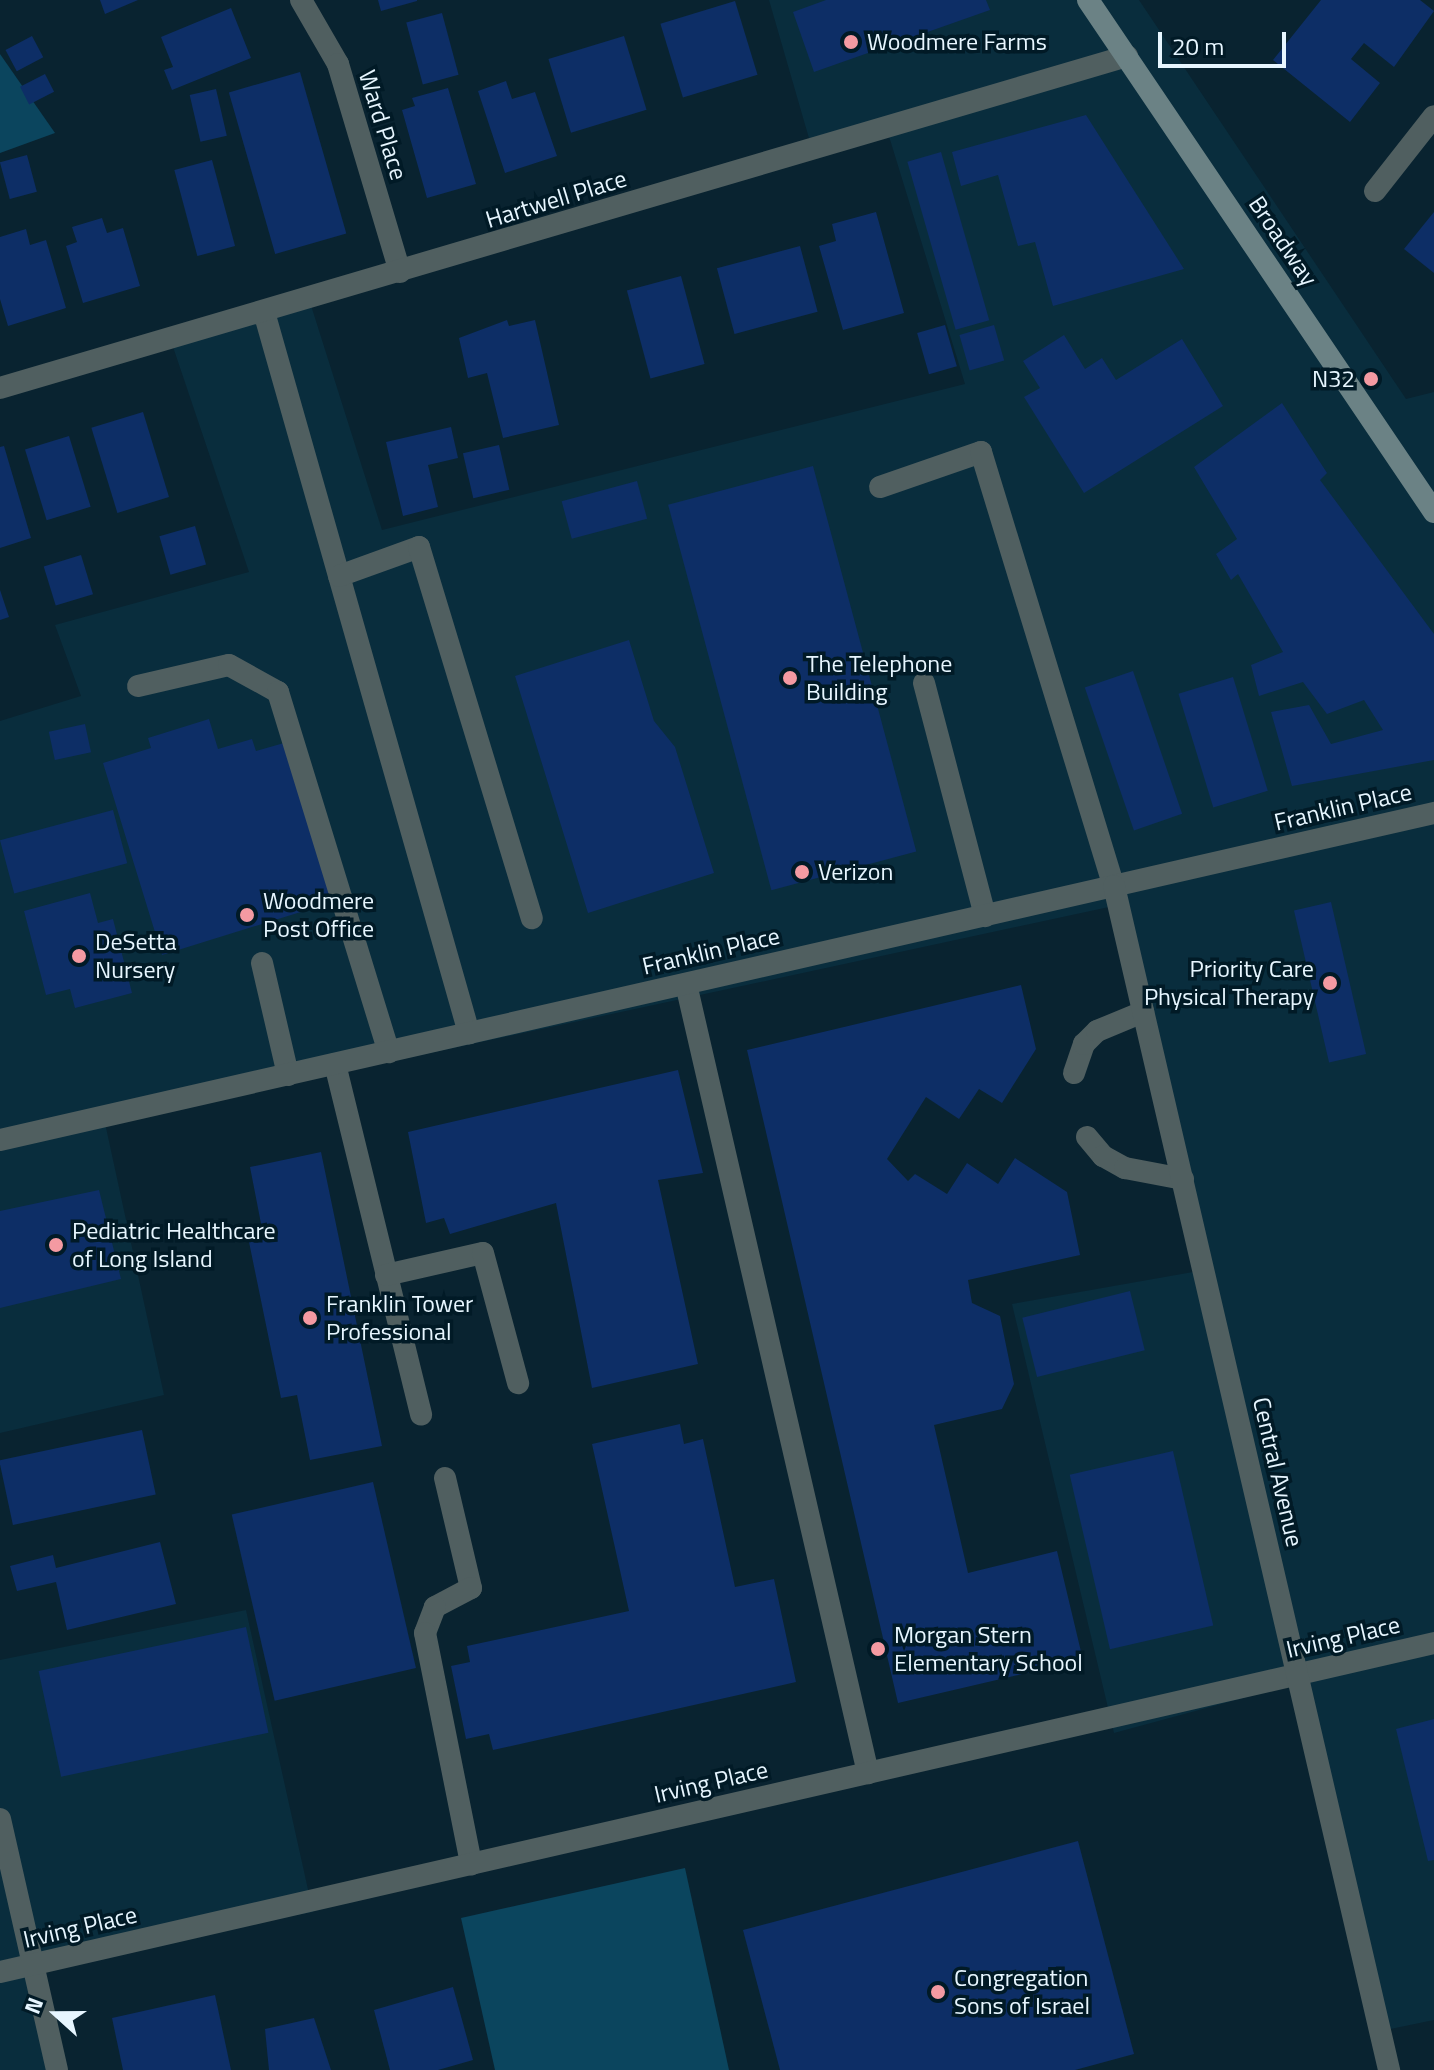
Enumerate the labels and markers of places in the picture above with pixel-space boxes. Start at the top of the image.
place label: Woodmere Farms [867,28,1047,56]
marker: Woodmere Farms [842,33,860,51]
place label: N32 [1312,365,1355,393]
marker: N32 [1362,370,1380,388]
place label: The Telephone Building [806,650,952,706]
marker: The Telephone Building [781,669,799,687]
place label: Verizon [818,858,893,886]
marker: Verizon [793,863,811,881]
place label: Woodmere Post Office [263,887,374,943]
marker: Woodmere Post Office [238,906,256,924]
place label: DeSetta Nursery [95,928,176,984]
marker: DeSetta Nursery [70,947,88,965]
place label: Priority Care Physical Therapy [1144,955,1314,1011]
marker: Priority Care Physical Therapy [1321,974,1339,992]
place label: Pediatric Healthcare of Long Island [72,1217,276,1273]
marker: Pediatric Healthcare of Long Island [47,1236,65,1254]
place label: Franklin Tower Professional [326,1290,473,1346]
marker: Franklin Tower Professional [301,1309,319,1327]
place label: Morgan Stern Elementary School [894,1621,1083,1677]
marker: Morgan Stern Elementary School [869,1640,887,1658]
place label: Congregation Sons of Israel [954,1964,1090,2020]
marker: Congregation Sons of Israel [929,1983,947,2001]

